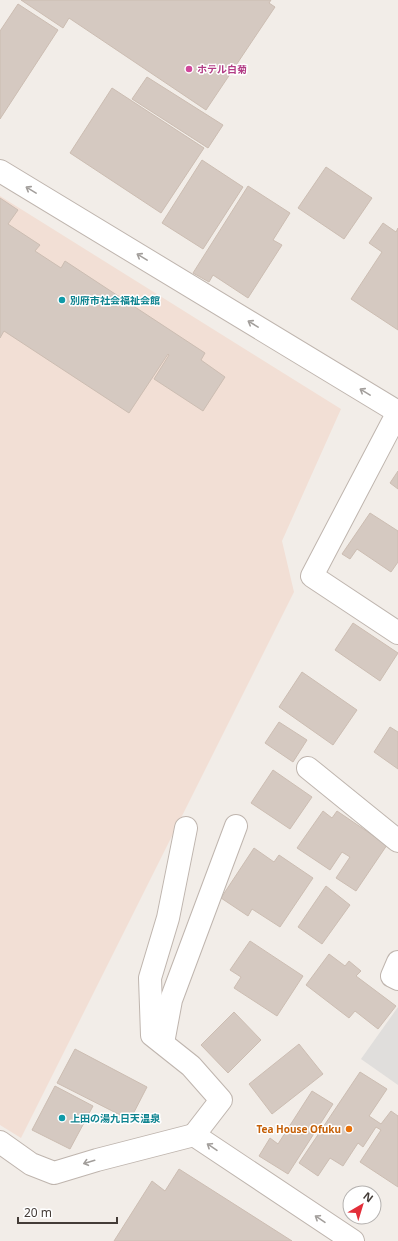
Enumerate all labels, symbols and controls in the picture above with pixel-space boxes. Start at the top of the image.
place label: ホテル白菊 [197,62,247,76]
marker: ホテル白菊 [184,64,194,74]
one-way arrow [26,186,37,194]
one-way arrow [136,253,148,261]
place label: 別府市社会福祉会館 [70,293,160,307]
marker: 別府市社会福祉会館 [57,295,67,305]
one-way arrow [247,320,259,328]
one-way arrow [359,387,371,395]
place label: 上田の湯九日天温泉 [70,1111,161,1125]
marker: 上田の湯九日天温泉 [57,1113,67,1123]
place label: Tea House Ofuku [256,1122,341,1136]
marker: Tea House Ofuku [344,1124,354,1134]
one-way arrow [206,1143,218,1151]
one-way arrow [83,1159,96,1166]
north arrow [342,1185,382,1225]
text: N [360,1188,377,1205]
scale bar [18,1199,117,1225]
text: 20 m [24,1204,52,1221]
one-way arrow [314,1215,326,1223]

